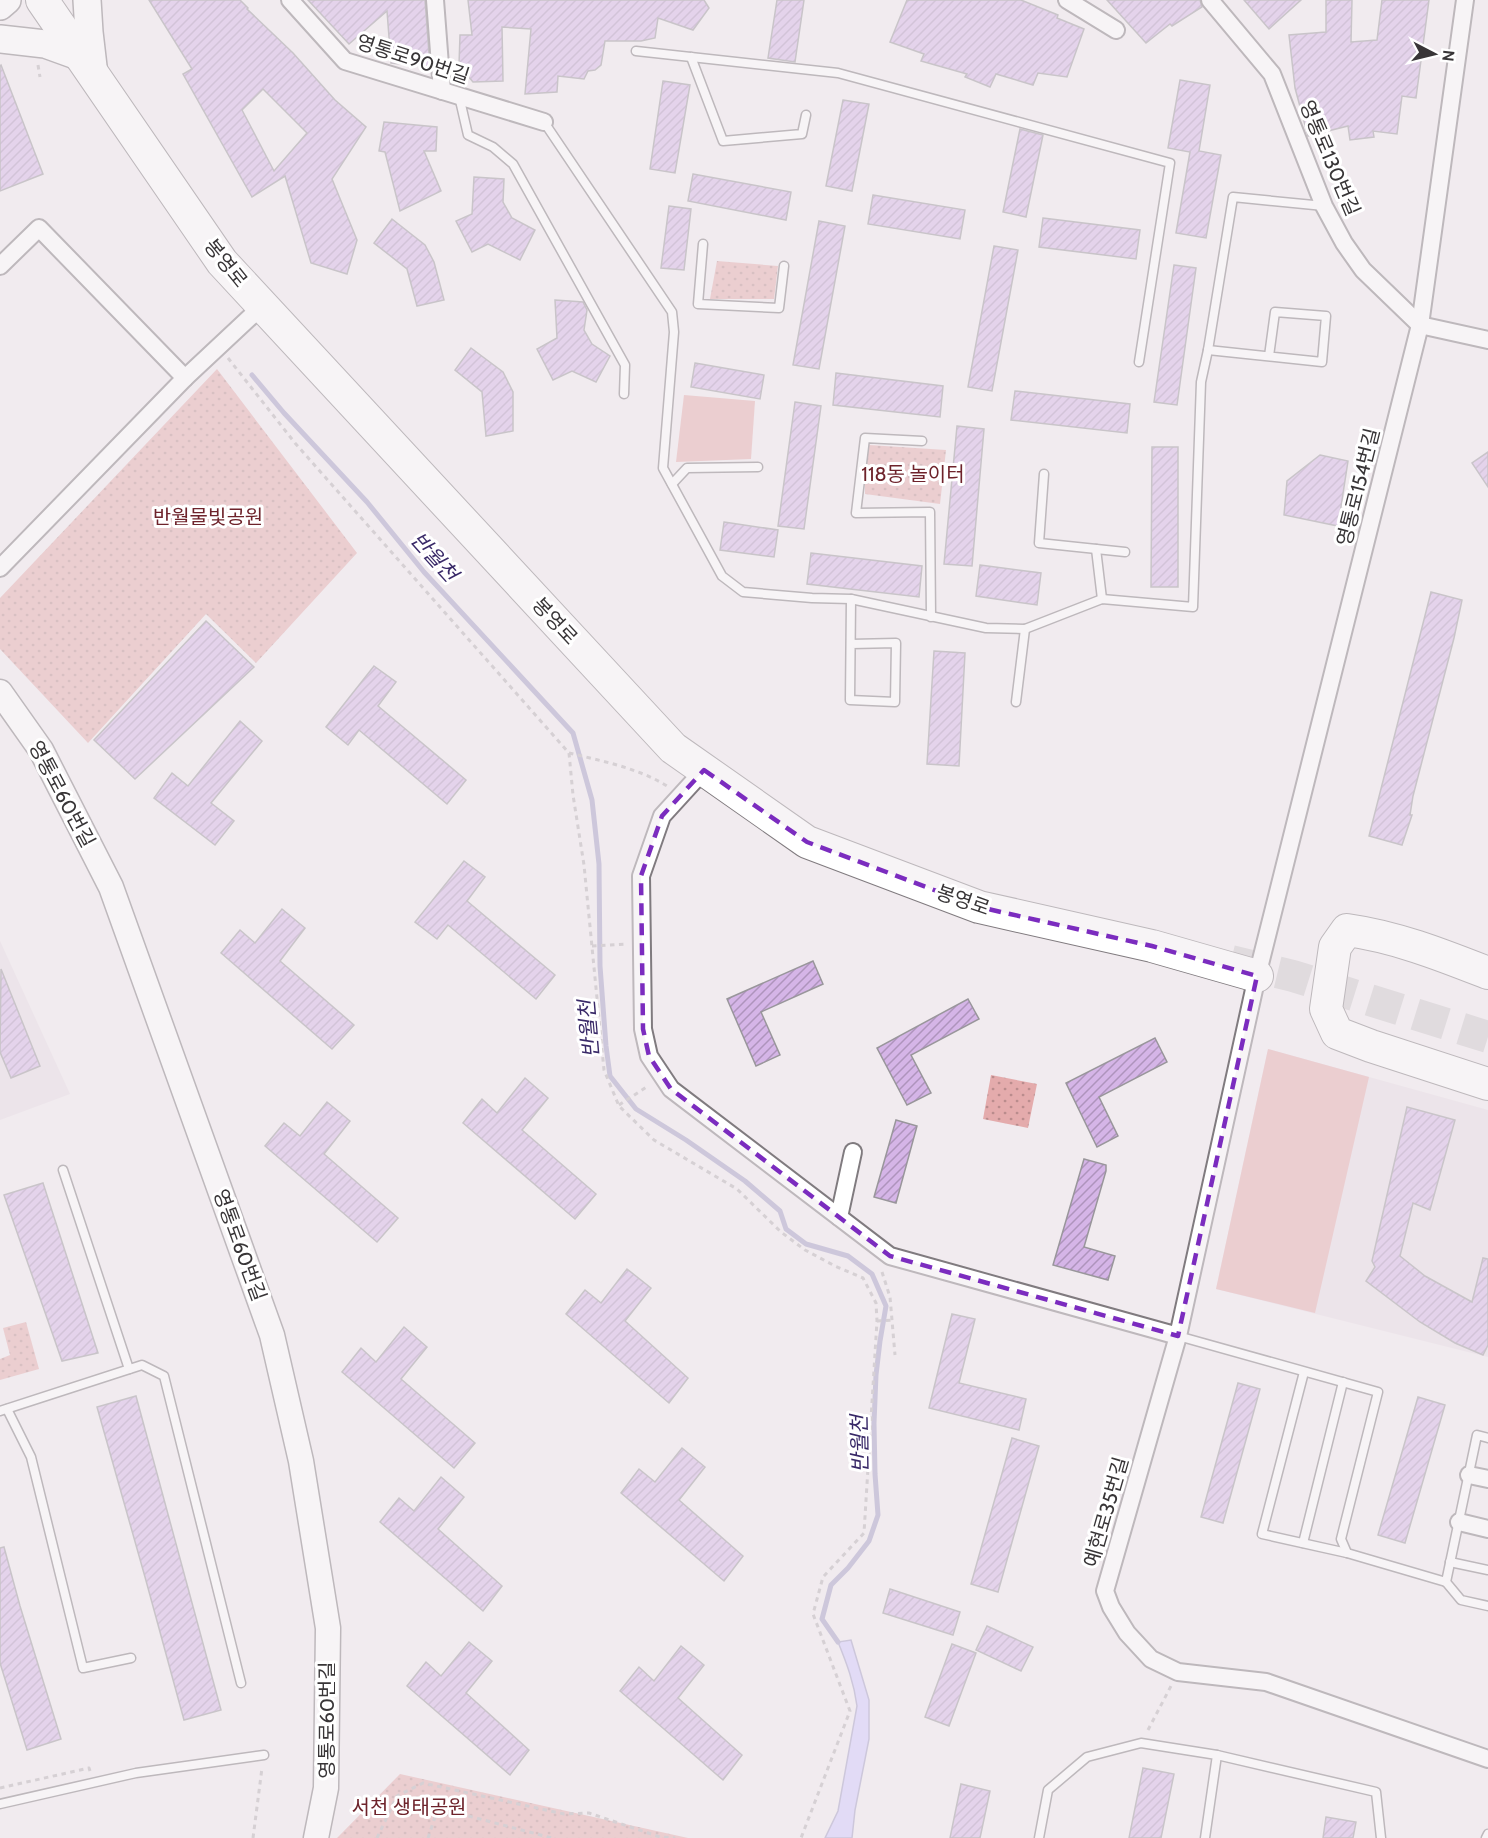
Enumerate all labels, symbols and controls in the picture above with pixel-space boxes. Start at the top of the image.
north arrow [1404,24,1464,84]
street label: 영통로90번길 [353,29,473,89]
text: N [1438,49,1459,63]
street label: 영통로130번길 [1295,97,1365,219]
street label: 봉영로 [199,234,253,292]
street label: 영통로154번길 [1332,425,1384,549]
park label: 118동 놀이터 [861,462,965,486]
park label: 반월물빛공원 [153,505,263,529]
water label: 반월천 [406,527,465,589]
street label: 봉영로 [527,593,583,649]
street label: 영통로60번길 [24,737,100,851]
street label: 봉영로 [933,880,993,920]
water label: 반월천 [573,996,603,1059]
street label: 영통로60번길 [209,1186,271,1304]
water label: 반월천 [846,1412,873,1473]
street label: 예현로35번길 [1079,1454,1133,1570]
street label: 영통로60번길 [315,1661,339,1779]
park label: 서천 생태공원 [352,1795,466,1819]

